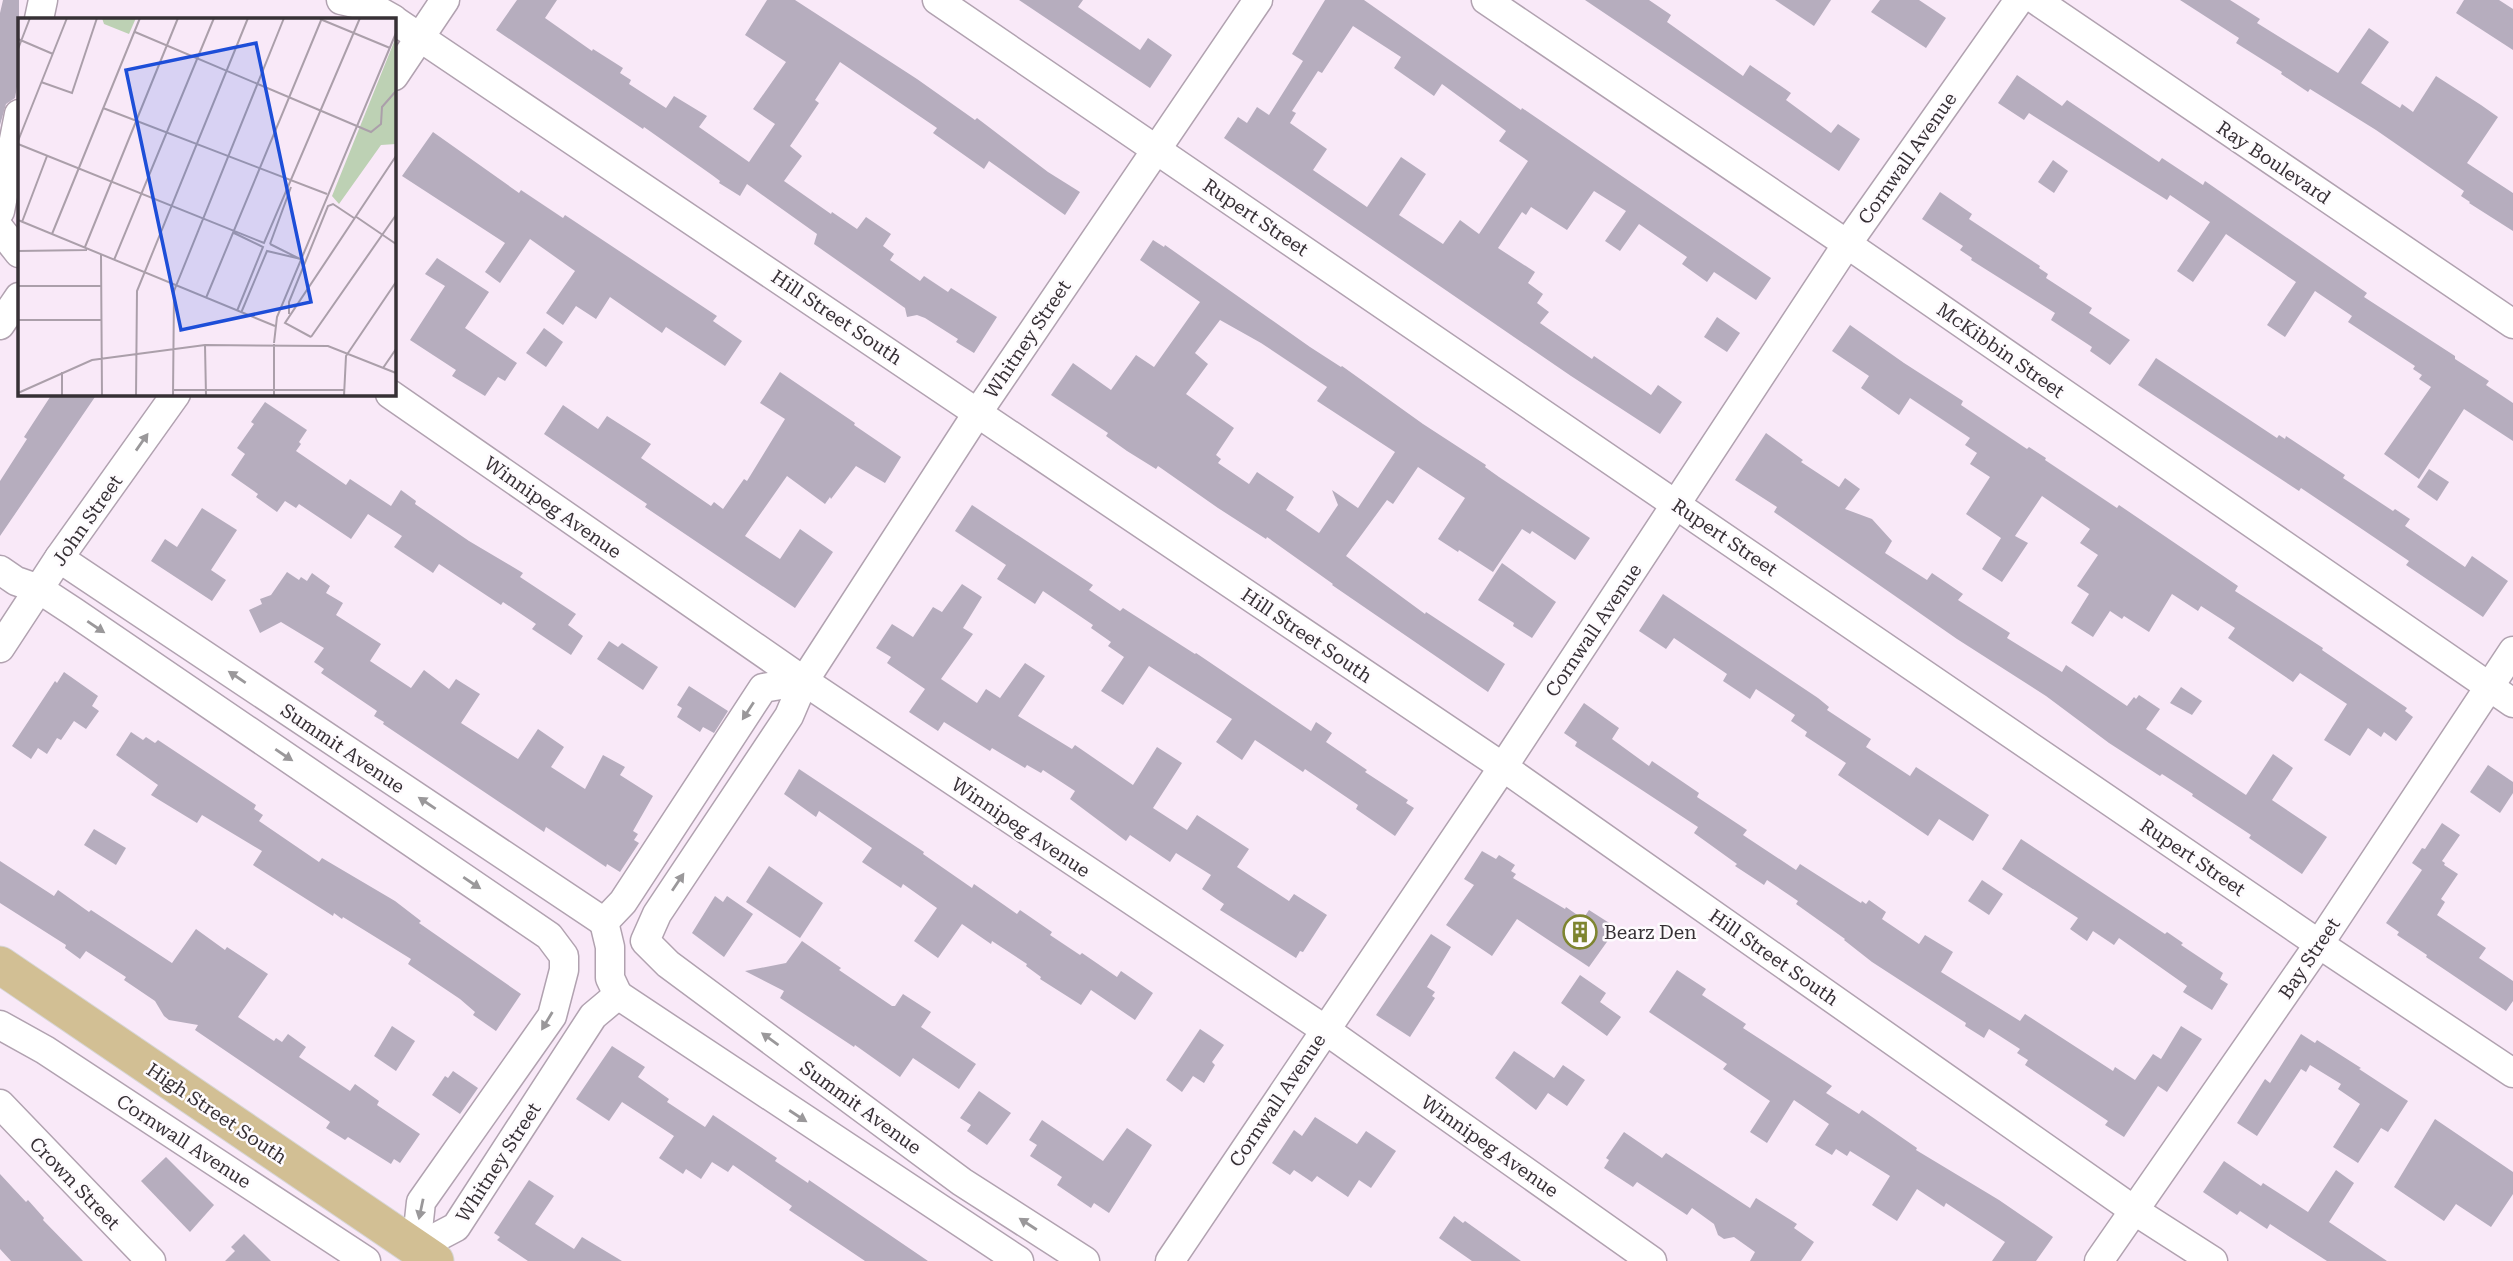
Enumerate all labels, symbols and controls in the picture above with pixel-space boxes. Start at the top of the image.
inset map [18,18,396,396]
street label: Cornwall Avenue [1853,88,1961,229]
street label: Ray Boulevard [2213,116,2335,209]
street label: Rupert Street [1199,174,1313,261]
street label: Hill Street South [767,265,906,370]
street label: Whitney Street [979,276,1076,403]
street label: McKibbin Street [1932,298,2069,403]
one-way arrow [134,433,148,451]
street label: Winnipeg Avenue [480,451,626,563]
street label: John Street [48,470,127,570]
street label: Rupert Street [1668,494,1782,581]
street label: Cornwall Avenue [1540,559,1646,701]
street label: Hill Street South [1237,583,1376,688]
one-way arrow [87,620,105,634]
one-way arrow [228,670,246,684]
street label: Summit Avenue [276,699,409,798]
one-way arrow [742,701,755,721]
one-way arrow [274,748,293,761]
street label: Winnipeg Avenue [947,772,1094,882]
one-way arrow [417,797,436,810]
street label: Rupert Street [2136,814,2250,901]
one-way arrow [671,873,685,891]
one-way arrow [462,876,481,889]
street label: Hill Street South [1705,904,1843,1011]
building icon: Bearz Den [1561,913,1599,951]
street label: Bay Street [2274,913,2345,1003]
place label: Bearz Den [1604,921,1696,944]
one-way arrow [541,1011,554,1031]
street label: Cornwall Avenue [1224,1029,1330,1171]
one-way arrow [761,1032,779,1046]
street label: Summit Avenue [796,1056,926,1159]
street label: High Street South [142,1058,291,1169]
street label: Cornwall Avenue [112,1089,255,1193]
street label: Winnipeg Avenue [1417,1090,1563,1202]
street label: Whitney Street [451,1098,546,1226]
one-way arrow [789,1109,807,1123]
street label: Crown Street [25,1132,125,1234]
one-way arrow [416,1198,427,1220]
one-way arrow [1019,1217,1037,1231]

